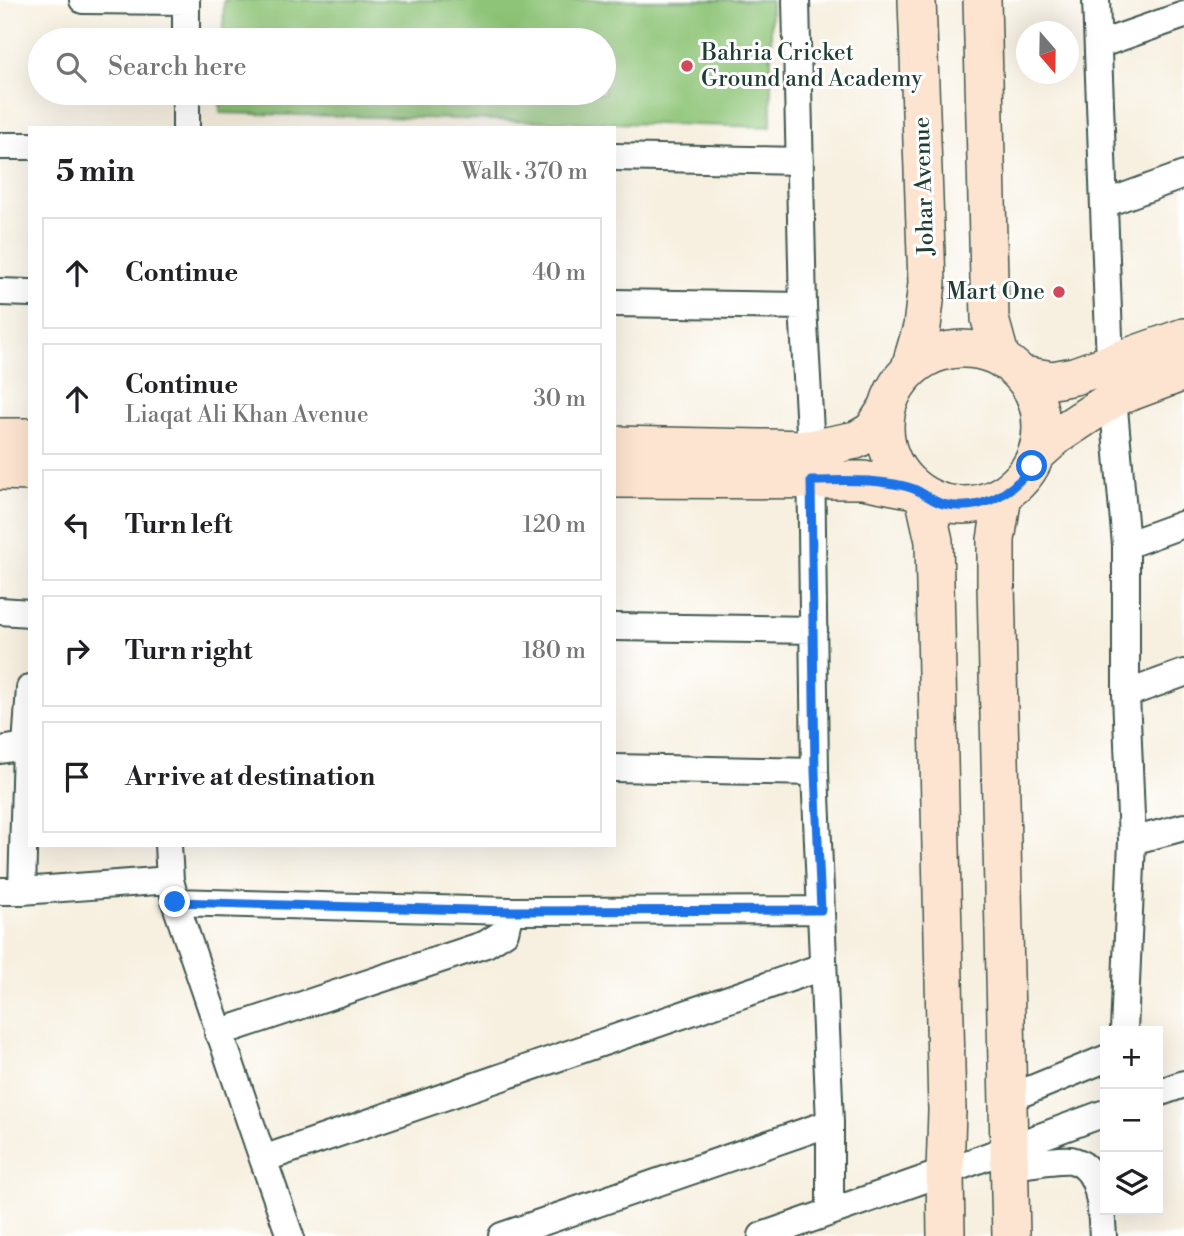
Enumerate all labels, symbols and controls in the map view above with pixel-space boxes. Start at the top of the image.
north arrow [1016,21,1079,84]
search box [28,28,616,105]
place label: Bahria Cricket Ground and Academy [700,39,923,93]
icon: search [52,48,90,86]
text: Search here [108,51,247,83]
marker: Bahria Cricket Ground and Academy [679,58,695,74]
street label: Johar Avenue [908,116,940,257]
text: 5 min [56,153,135,191]
text: Walk · 370 m [461,158,588,186]
icon: ahead [58,254,96,292]
text: Continue [125,257,238,289]
text: 40 m [532,259,586,287]
place label: Mart One [946,278,1045,306]
marker: Mart One [1051,284,1067,300]
text: Continue [125,369,238,401]
icon: ahead [58,380,96,418]
text: 30 m [533,385,586,413]
text: Liaqat Ali Khan Avenue [125,401,369,429]
route start [1016,450,1047,481]
icon: left [58,506,96,544]
text: Turn left [125,509,233,541]
text: 120 m [522,511,586,539]
icon: right [58,632,96,670]
text: Turn right [125,635,253,667]
text: 180 m [522,637,586,665]
icon: arrive [58,758,96,796]
text: Arrive at destination [125,761,375,793]
route end [159,886,190,917]
map controls [1100,1026,1163,1215]
button: + [1100,1026,1163,1089]
button: − [1100,1089,1163,1152]
button: layers [1100,1152,1163,1215]

